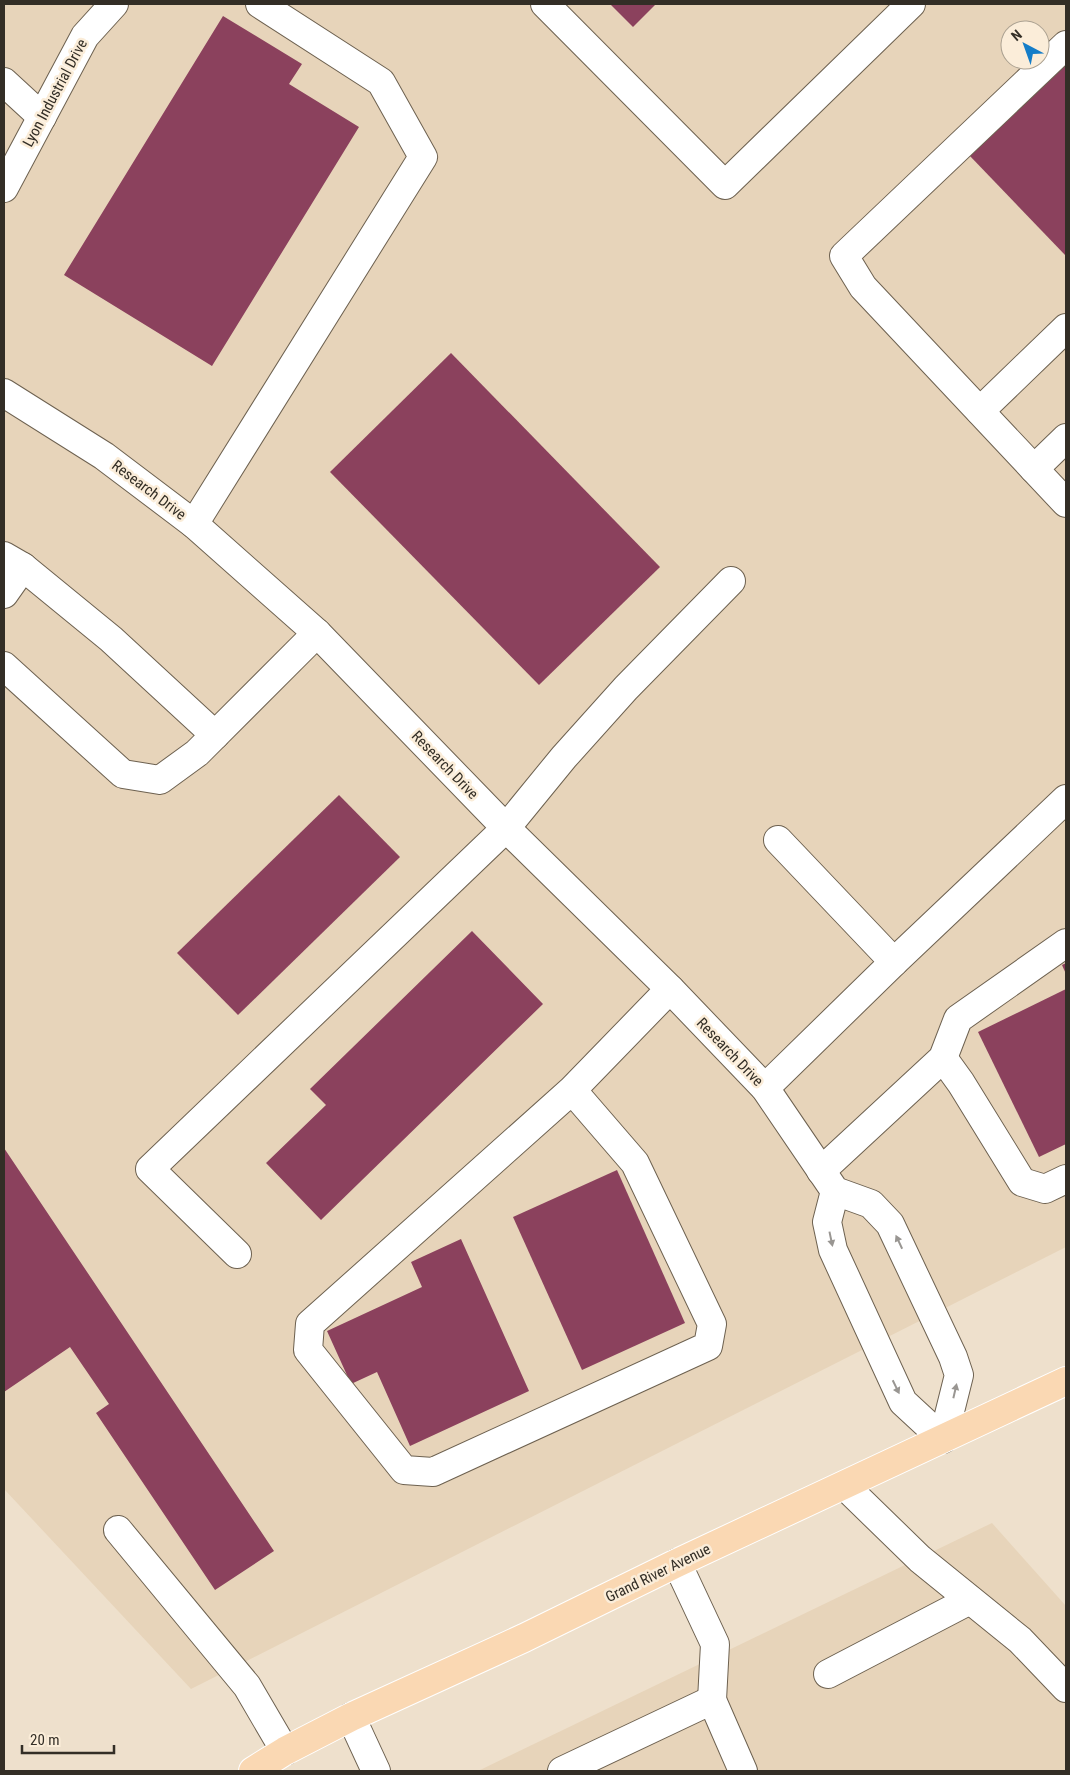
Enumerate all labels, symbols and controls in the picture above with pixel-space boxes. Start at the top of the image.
north arrow [1000,20,1050,70]
text: N [1008,26,1025,44]
street label: Lyon Industrial Drive [19,36,91,150]
street label: Research Drive [108,456,190,524]
street label: Research Drive [408,727,482,803]
street label: Research Drive [693,1014,767,1090]
one-way arrow [827,1231,835,1247]
one-way arrow [894,1235,903,1250]
one-way arrow [892,1380,900,1394]
one-way arrow [951,1384,959,1399]
street label: Grand River Avenue [603,1540,713,1606]
scale bar [22,1722,115,1754]
text: 20 m [30,1731,60,1749]

